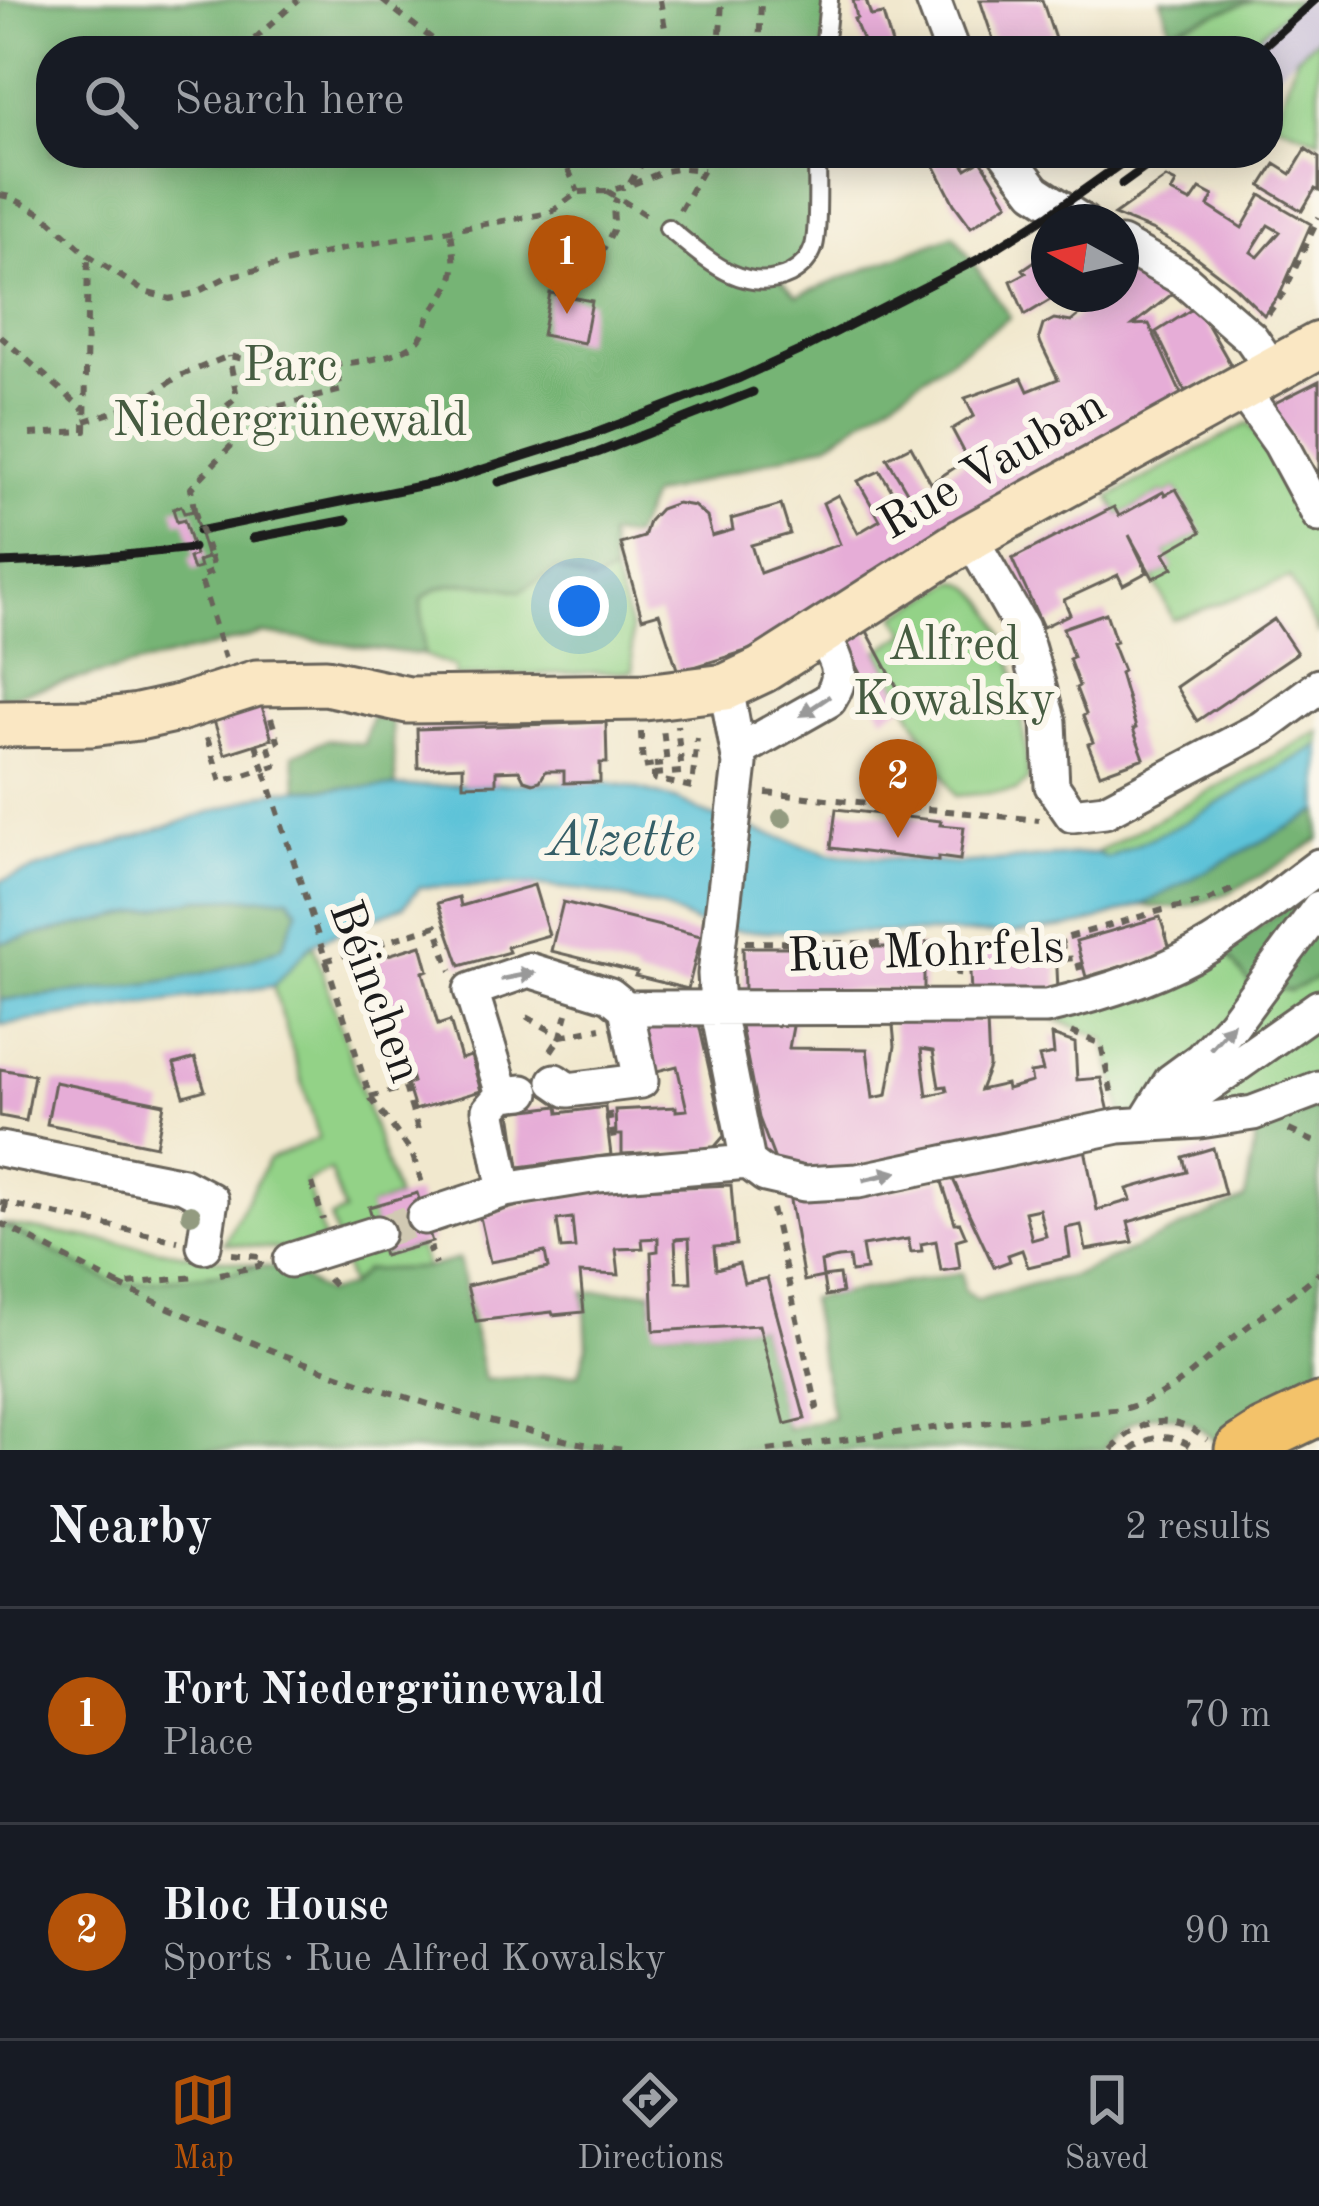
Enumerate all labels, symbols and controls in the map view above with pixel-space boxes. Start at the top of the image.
search box [36,36,1283,168]
icon: search [78,69,144,135]
text: Search here [174,79,404,124]
north arrow [1031,204,1139,312]
pin: 1 [528,215,606,314]
park label: Parc Niedergrünewald [112,343,468,446]
street label: Rue Vauban [872,382,1114,550]
your location [549,576,609,636]
park label: Alfred Kowalsky [853,622,1055,725]
one-way arrow [799,693,831,716]
pin: 2 [859,739,937,838]
water label: Alzette [544,816,695,867]
street label: Béinchen [319,895,429,1089]
street label: Rue Mohrfels [787,924,1065,982]
one-way arrow [500,966,537,985]
one-way arrow [1207,1022,1235,1051]
one-way arrow [862,1165,900,1184]
text: Nearby [48,1503,213,1554]
text: 2 results [1125,1508,1271,1547]
text: Fort Niedergrünewald [162,1669,605,1714]
text: 1 [76,1696,98,1735]
text: 70 m [1184,1696,1271,1735]
text: Place [162,1724,253,1763]
text: Bloc House [162,1885,389,1930]
text: 2 [76,1912,98,1951]
text: 90 m [1184,1912,1271,1951]
text: Sports · Rue Alfred Kowalsky [162,1940,666,1979]
tab: Map [170,2067,236,2180]
tab: Directions [577,2067,724,2180]
tab: Saved [1065,2067,1149,2180]

